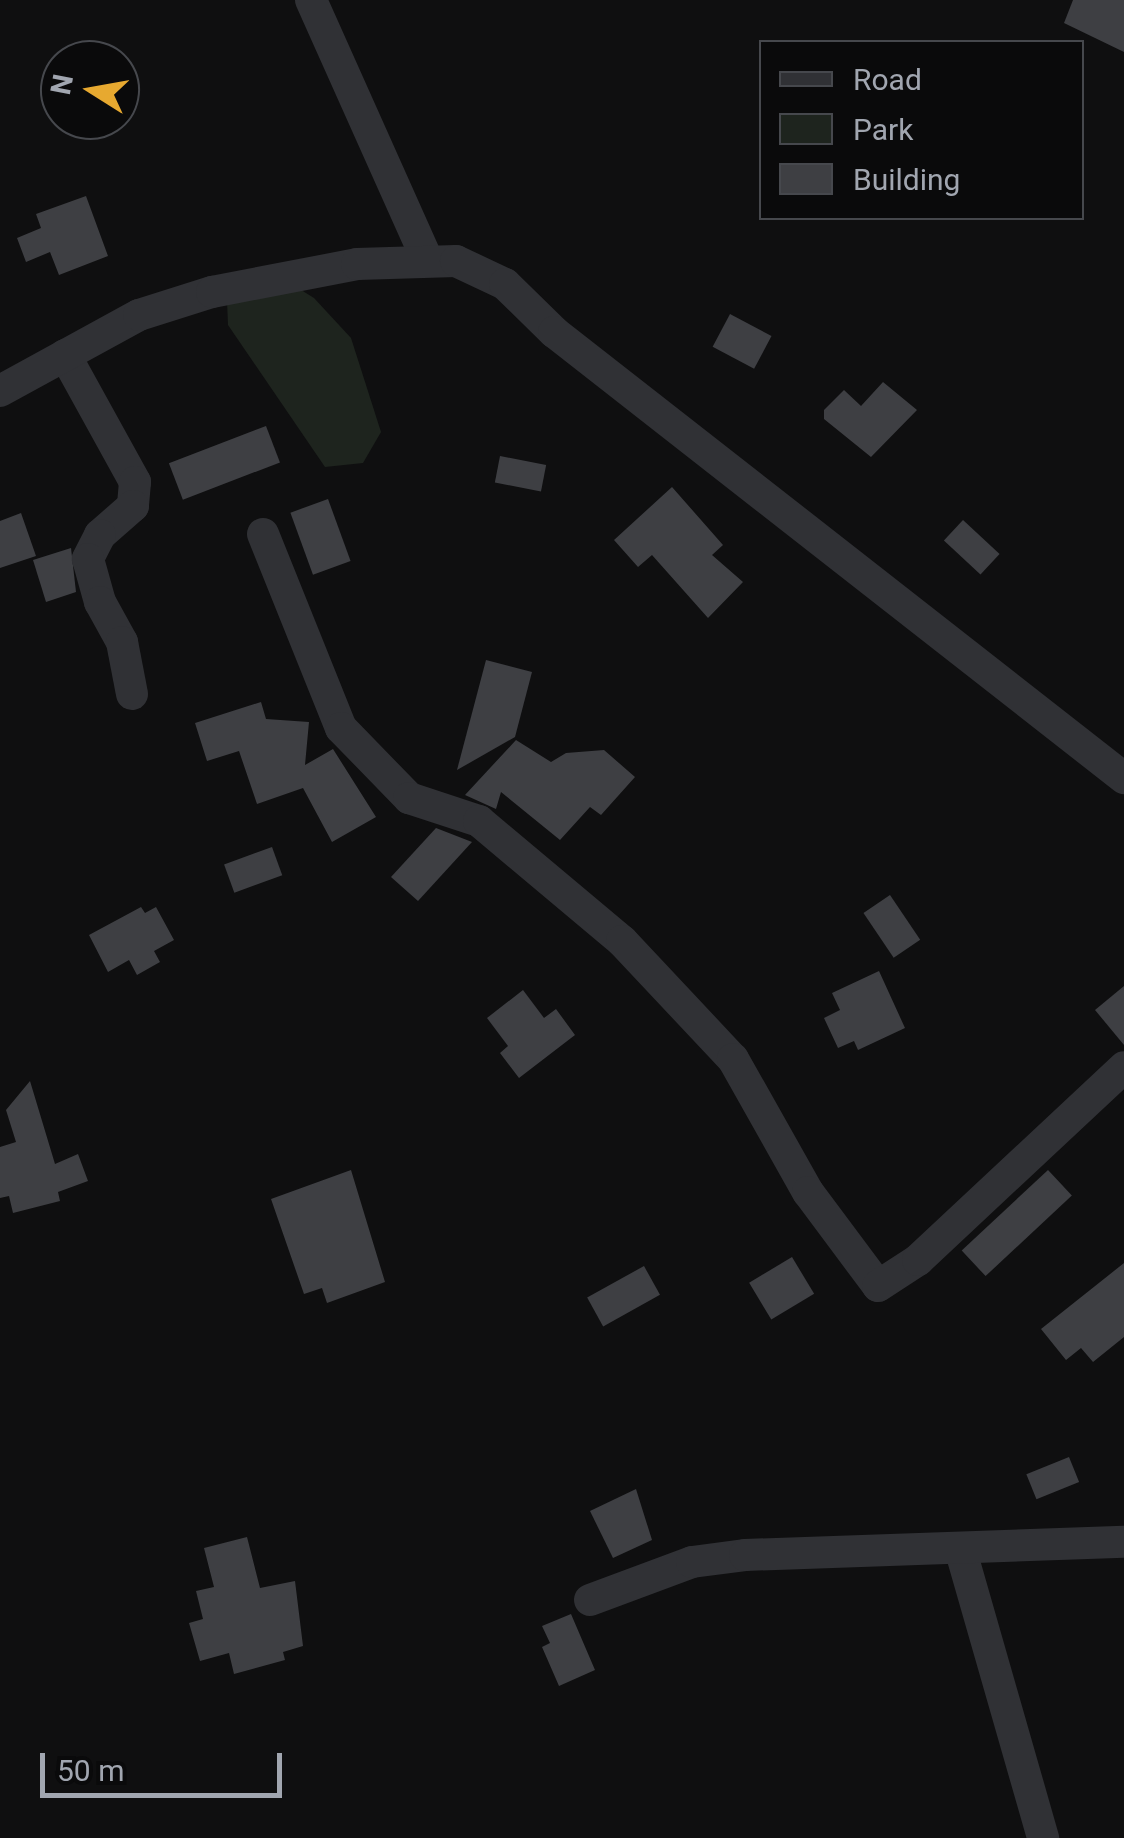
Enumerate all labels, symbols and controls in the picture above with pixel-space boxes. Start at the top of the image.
north arrow [40,40,140,140]
legend [759,40,1084,220]
text: Road [853,62,922,97]
text: N [44,72,80,97]
text: Park [853,112,913,147]
text: Building [853,162,960,197]
scale bar [45,1733,288,1795]
text: 50 m [57,1753,124,1788]

